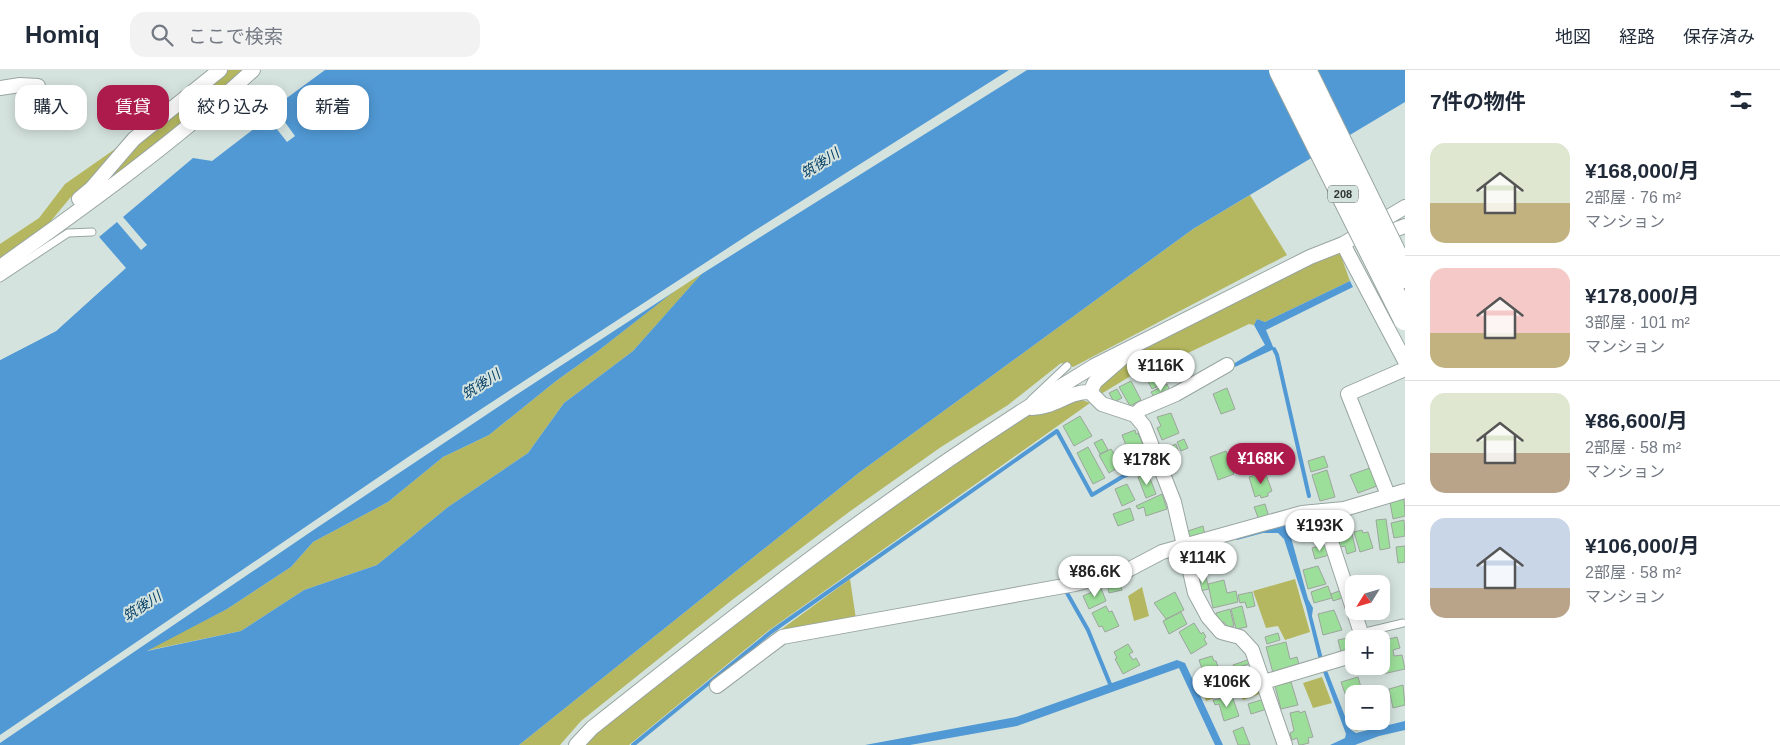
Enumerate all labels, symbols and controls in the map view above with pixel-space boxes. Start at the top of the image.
search box [130,12,480,57]
text: Homiq [25,21,100,48]
icon: search [148,21,176,49]
text: ここで検索 [188,26,283,47]
text: 地図 [1555,27,1591,47]
text: 経路 [1619,27,1655,47]
text: 保存済み [1683,27,1755,47]
chip: 購入 [15,85,87,130]
chip: 賃貸 [97,85,169,130]
chip: 絞り込み [179,85,287,130]
chip: 新着 [297,85,369,130]
icon: filters [1727,86,1755,114]
text: 7件の物件 [1430,90,1526,113]
water label: 筑後川 [798,144,844,181]
text: ¥168,000/月 [1585,159,1699,182]
icon: home [1470,163,1530,223]
road number: 208 [1328,186,1358,202]
text: 2部屋 · 76 m² [1585,189,1681,206]
text: マンション [1585,213,1665,230]
text: ¥178,000/月 [1585,284,1699,307]
icon: home [1470,288,1530,348]
text: 3部屋 · 101 m² [1585,314,1690,331]
text: マンション [1585,338,1665,355]
pin: ¥116K [1126,350,1196,392]
text: ¥116K [1138,357,1184,374]
water label: 筑後川 [459,365,505,402]
text: ¥86,600/月 [1585,409,1688,432]
icon: home [1470,413,1530,473]
text: 2部屋 · 58 m² [1585,439,1681,456]
pin: ¥168K [1226,442,1296,485]
pin: ¥178K [1112,444,1182,486]
text: ¥168K [1237,450,1285,467]
text: ¥178K [1123,451,1171,468]
text: マンション [1585,463,1665,480]
pin: ¥193K [1285,510,1355,552]
text: ¥193K [1296,517,1344,534]
text: ¥106,000/月 [1585,534,1699,557]
icon: home [1470,538,1530,598]
pin: ¥114K [1168,542,1238,584]
text: ¥114K [1180,549,1226,566]
pin: ¥86.6K [1054,556,1136,598]
text: ¥86.6K [1069,563,1121,580]
text: 2部屋 · 58 m² [1585,564,1681,581]
north arrow [1345,575,1390,620]
map controls [1345,575,1390,730]
water label: 筑後川 [120,587,166,624]
text: マンション [1585,588,1665,605]
button: + [1345,630,1390,675]
pin: ¥106K [1192,666,1262,708]
text: ¥106K [1203,673,1251,690]
button: − [1345,685,1390,730]

